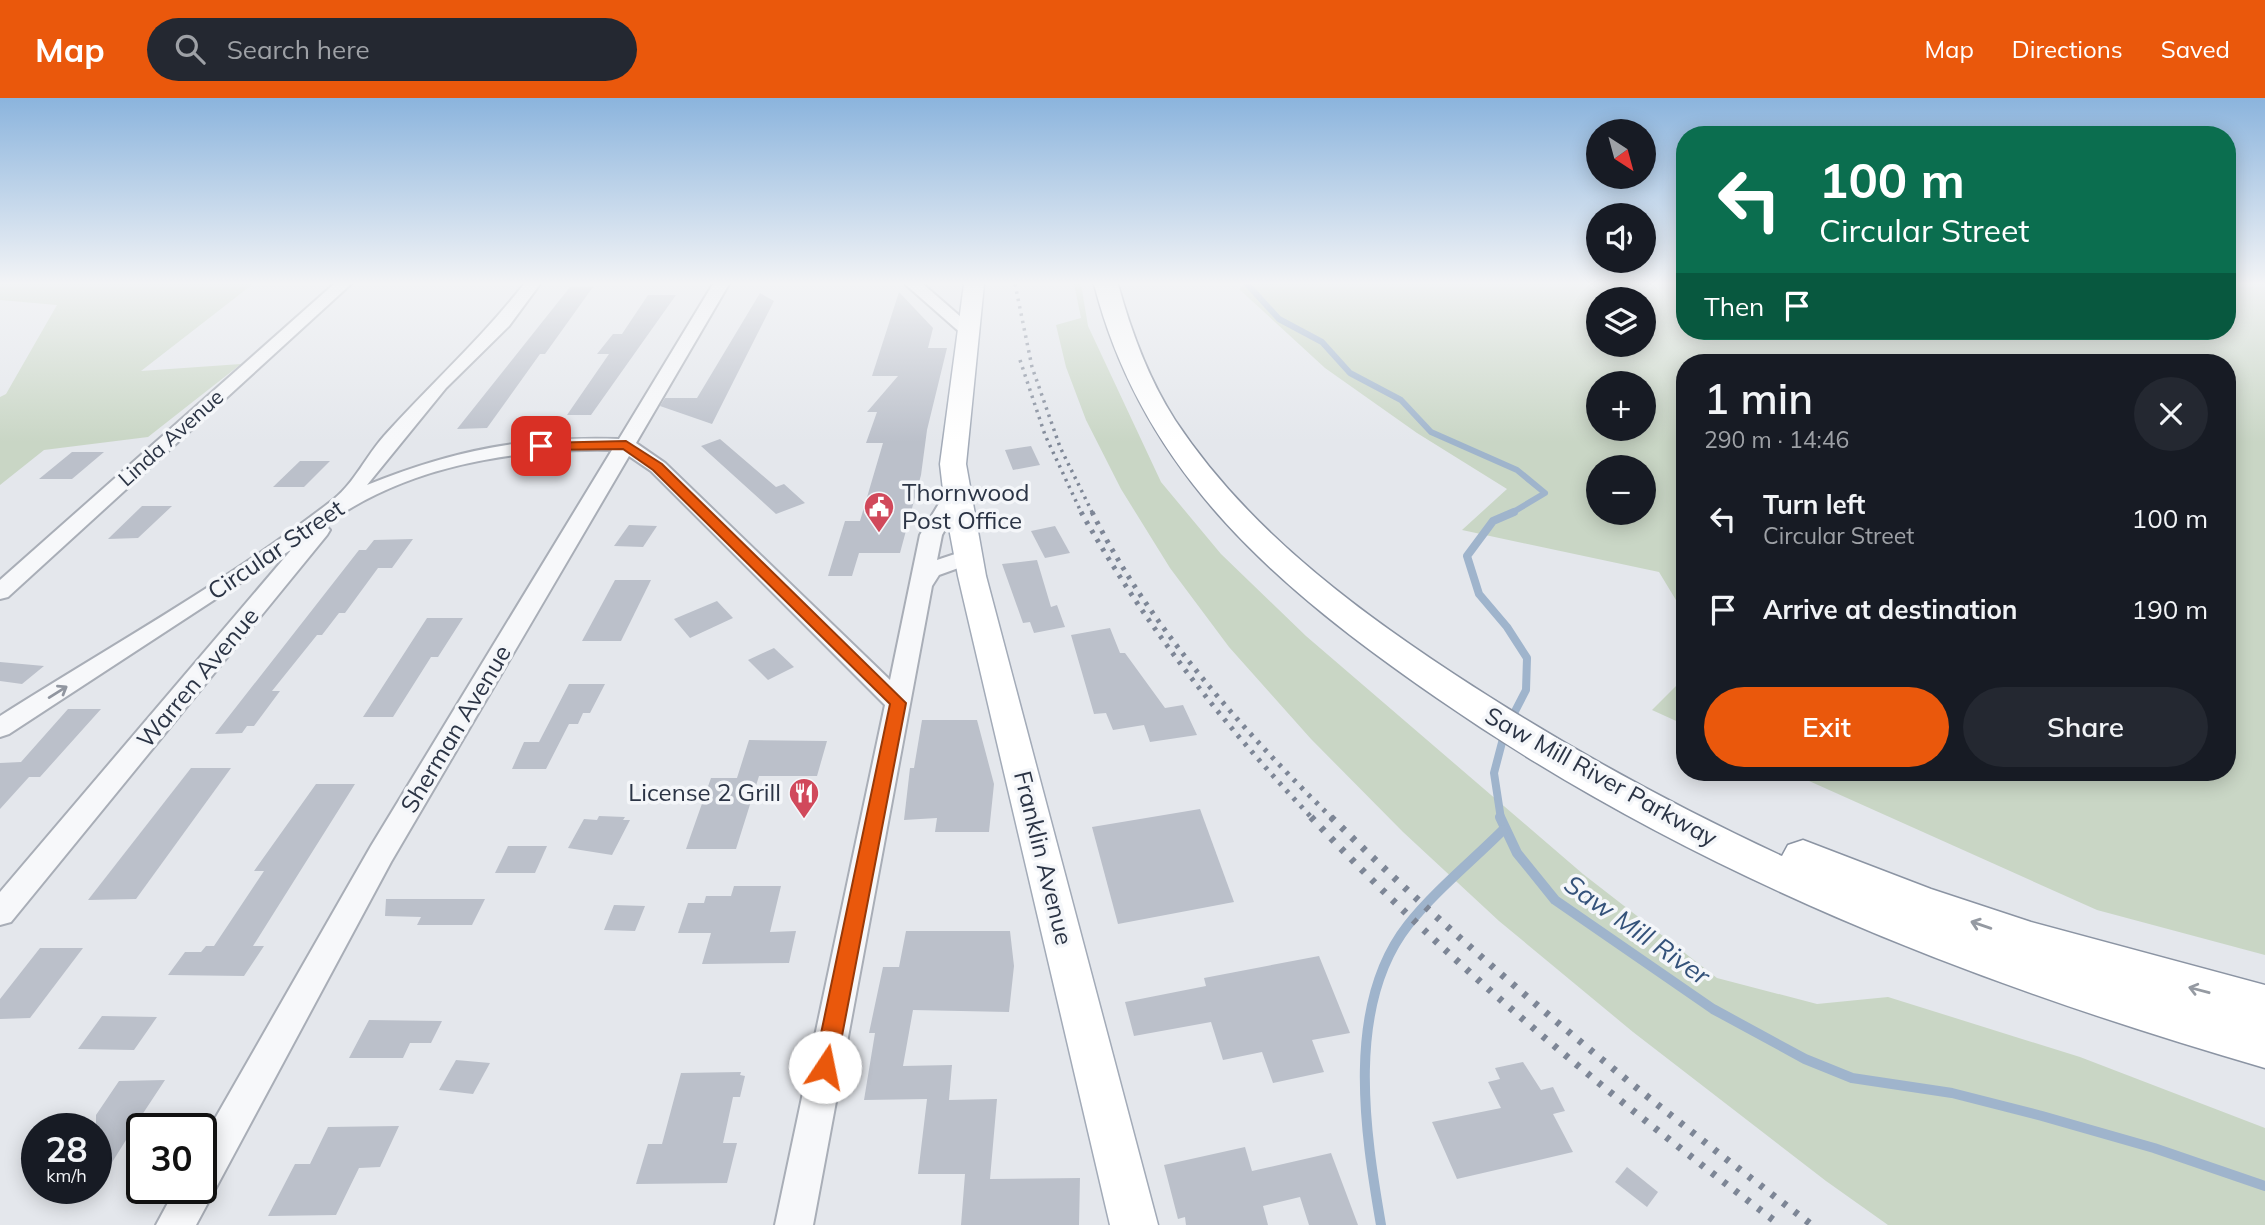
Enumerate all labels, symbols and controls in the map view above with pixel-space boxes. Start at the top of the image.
search box [147,18,637,81]
text: Map [35,29,105,70]
icon: search [171,30,209,68]
text: Search here [227,33,370,66]
text: Map [1924,34,1974,64]
text: Directions [2012,34,2123,64]
text: Saved [2161,34,2230,64]
north arrow [1586,119,1656,189]
map controls [1586,119,1656,525]
text: 100 m [1819,149,1965,210]
icon: left [1704,154,1795,245]
button: sound [1586,203,1656,273]
text: Circular Street [1819,210,2030,250]
button: layers [1586,287,1656,357]
icon: arrive [1778,287,1816,325]
text: Then [1704,290,1764,323]
button: + [1586,371,1656,441]
text: 1 min [1704,372,1813,425]
button: close [2134,377,2208,451]
street label: Linda Avenue [112,383,228,491]
pin [511,416,571,476]
text: 290 m · 14:46 [1704,425,1849,454]
icon: arrive [522,427,560,465]
button: − [1586,455,1656,525]
place label: Thornwood Post Office [902,477,1029,535]
text: Turn left [1763,488,1865,521]
public building icon: Thornwood Post Office [862,490,896,534]
street label: Circular Street [202,493,349,606]
icon: left [1704,500,1742,538]
text: 100 m [2132,502,2208,535]
text: Circular Street [1763,521,1914,550]
icon: arrive [1704,591,1742,629]
text: Arrive at destination [1763,593,2018,626]
text: 190 m [2132,593,2208,626]
street label: Warren Avenue [130,601,265,754]
street label: Sherman Avenue [393,639,517,818]
one-way arrow [48,685,68,699]
button: Exit [1704,687,1949,767]
button: Share [1963,687,2208,767]
street label: Saw Mill River Parkway [1480,700,1723,853]
street label: Franklin Avenue [1008,768,1080,948]
restaurant icon: License 2 Grill [787,776,821,820]
place label: License 2 Grill [628,777,781,807]
water label: Saw Mill River [1558,867,1718,993]
one-way arrow [1970,918,1992,930]
one-way arrow [2188,983,2211,996]
position arrow [788,1030,862,1104]
speed limit sign: 30 [126,1113,217,1204]
text: 28 [45,1127,88,1171]
text: km/h [46,1164,87,1187]

